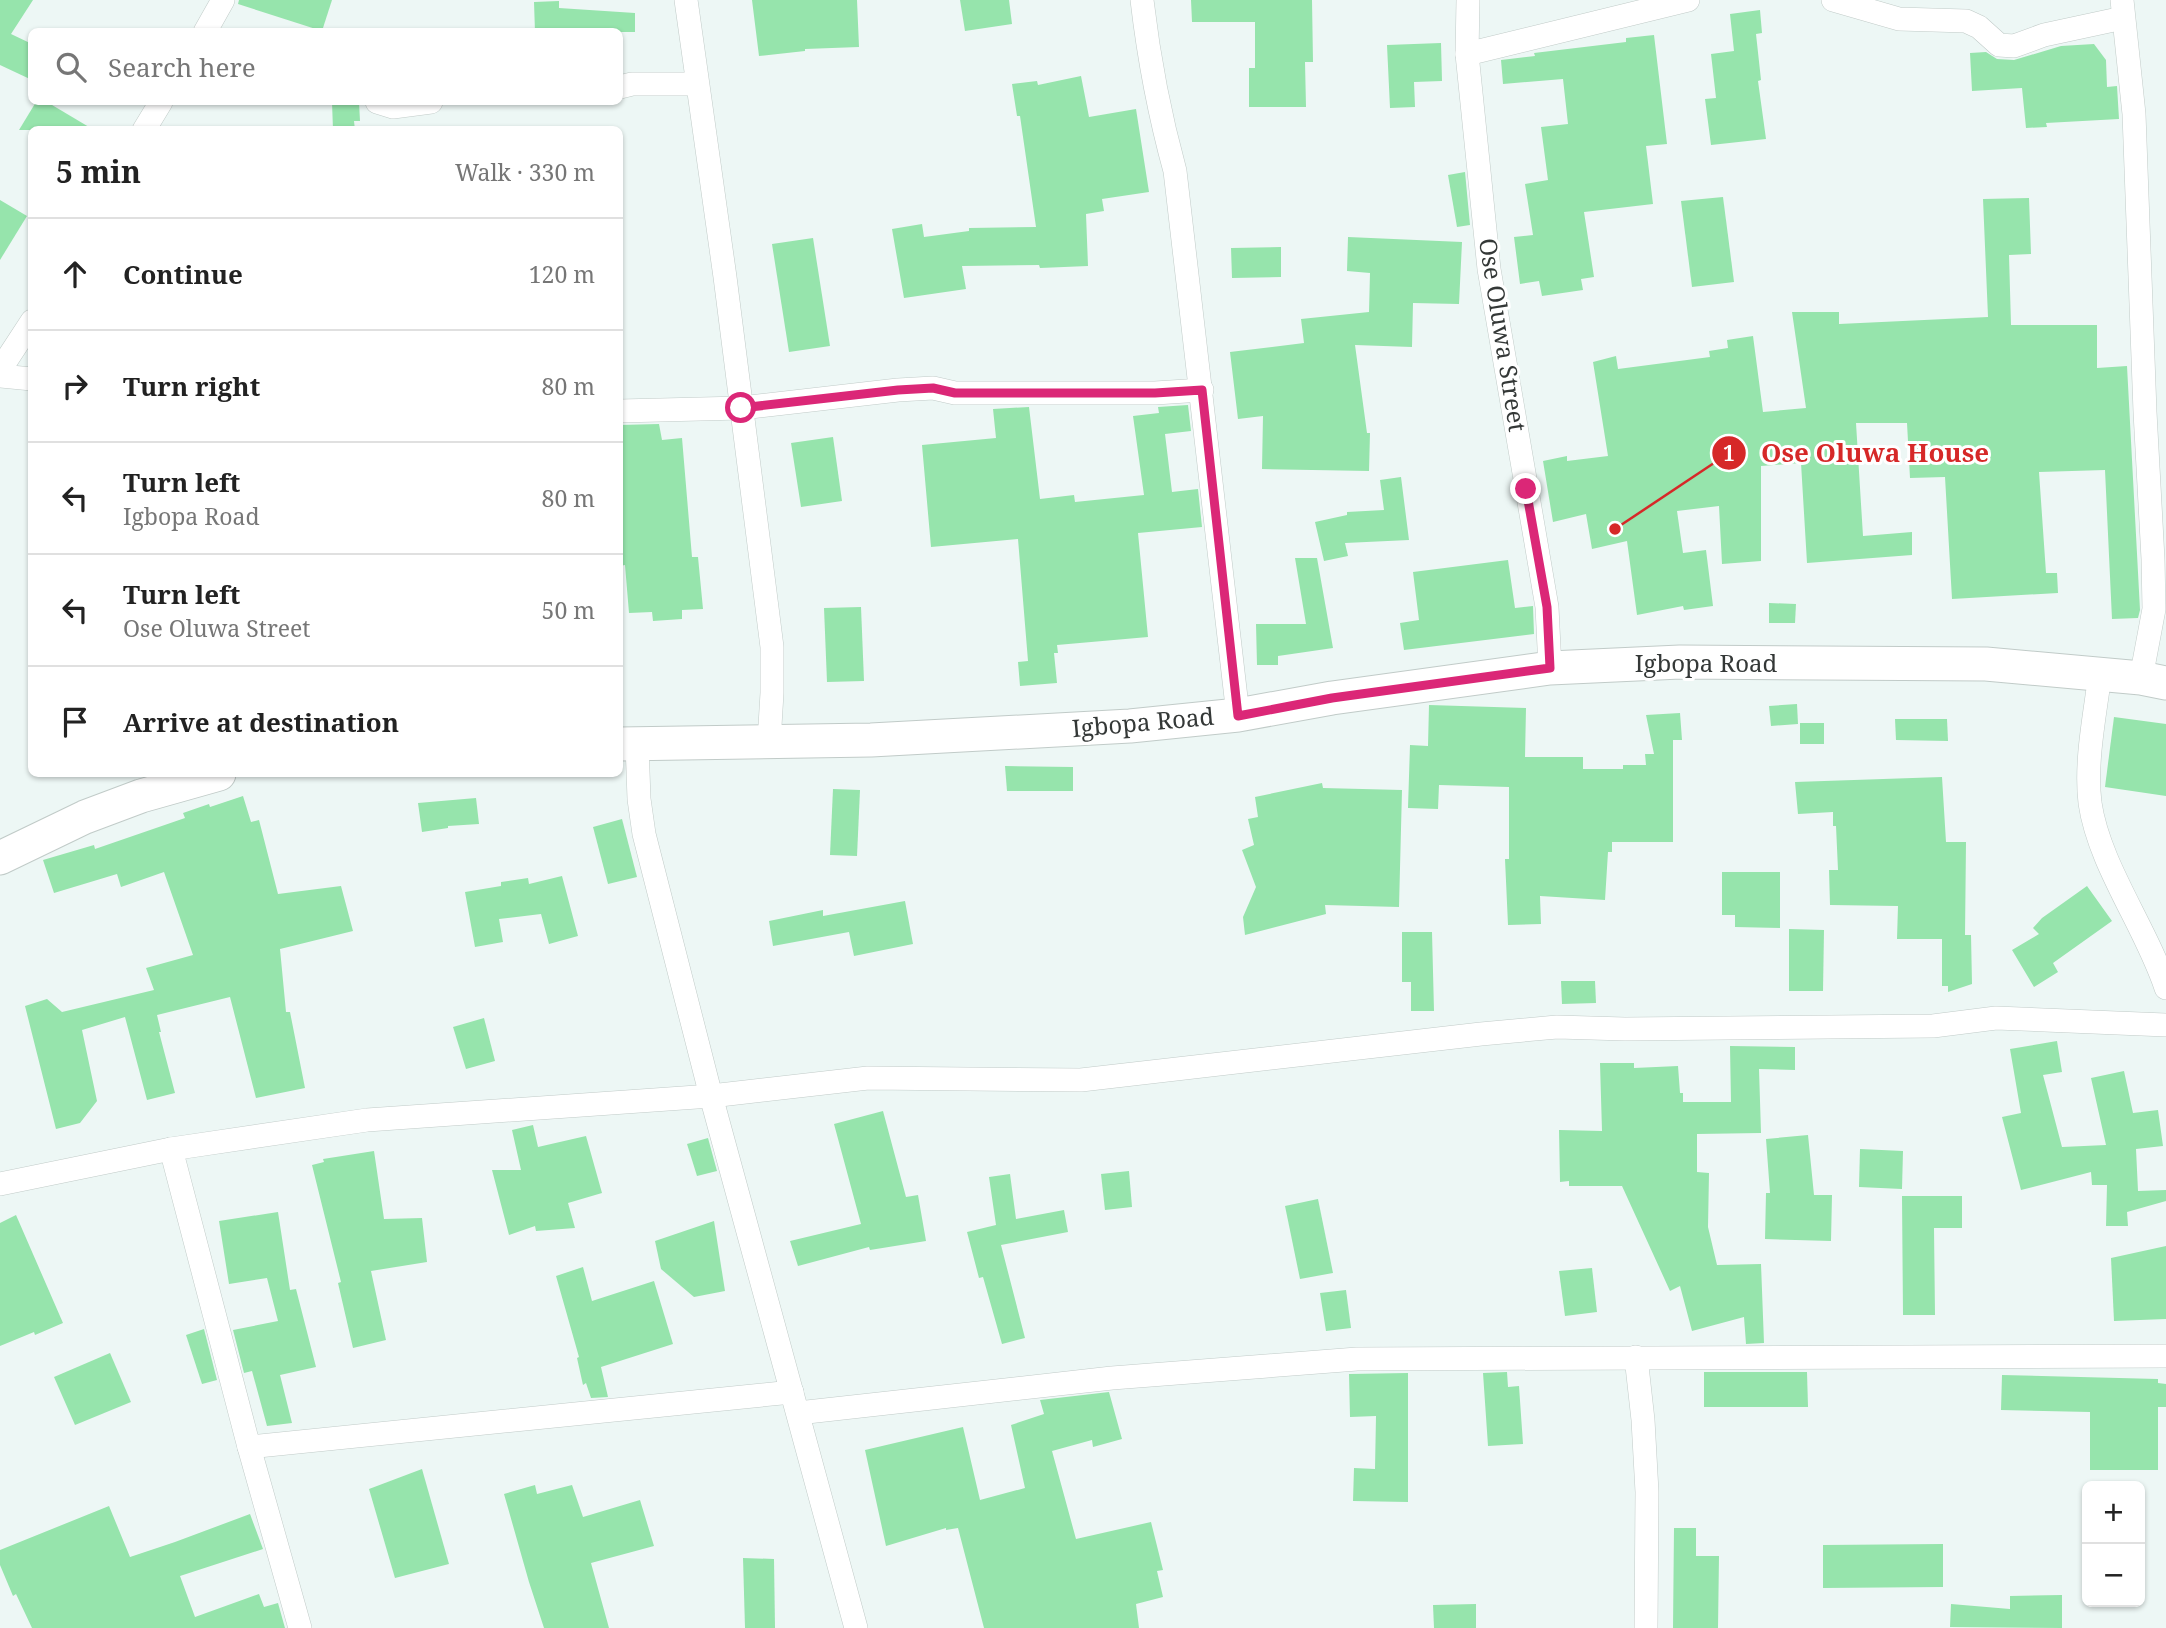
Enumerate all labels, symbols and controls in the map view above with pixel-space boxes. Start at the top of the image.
search box [28,28,623,105]
icon: search [52,48,90,86]
text: Search here [108,49,256,85]
text: 5 min [56,151,141,192]
text: Walk · 330 m [455,156,595,188]
street label: Ose Oluwa Street [1472,236,1535,434]
icon: ahead [56,255,94,293]
text: Continue [123,256,243,292]
text: 120 m [529,258,595,290]
icon: right [56,367,94,405]
text: Turn right [123,368,260,404]
text: 80 m [542,370,595,402]
route start [725,392,756,423]
callout: Ose Oluwa House [1712,430,2003,477]
text: Ose Oluwa House [1761,434,1989,470]
text: 1 [1723,439,1735,467]
text: Turn left [123,464,240,500]
route end [1510,473,1541,504]
icon: left [56,479,94,517]
text: 80 m [542,482,595,514]
text: Igbopa Road [123,500,260,532]
text: Turn left [123,576,240,612]
icon: left [56,591,94,629]
text: 50 m [542,594,595,626]
text: Ose Oluwa Street [123,612,310,644]
street label: Igbopa Road [1635,646,1778,679]
street label: Igbopa Road [1070,699,1216,744]
icon: arrive [56,703,94,741]
text: Arrive at destination [123,704,399,740]
map controls [2082,1481,2145,1607]
button: + [2082,1481,2145,1544]
button: − [2082,1544,2145,1607]

